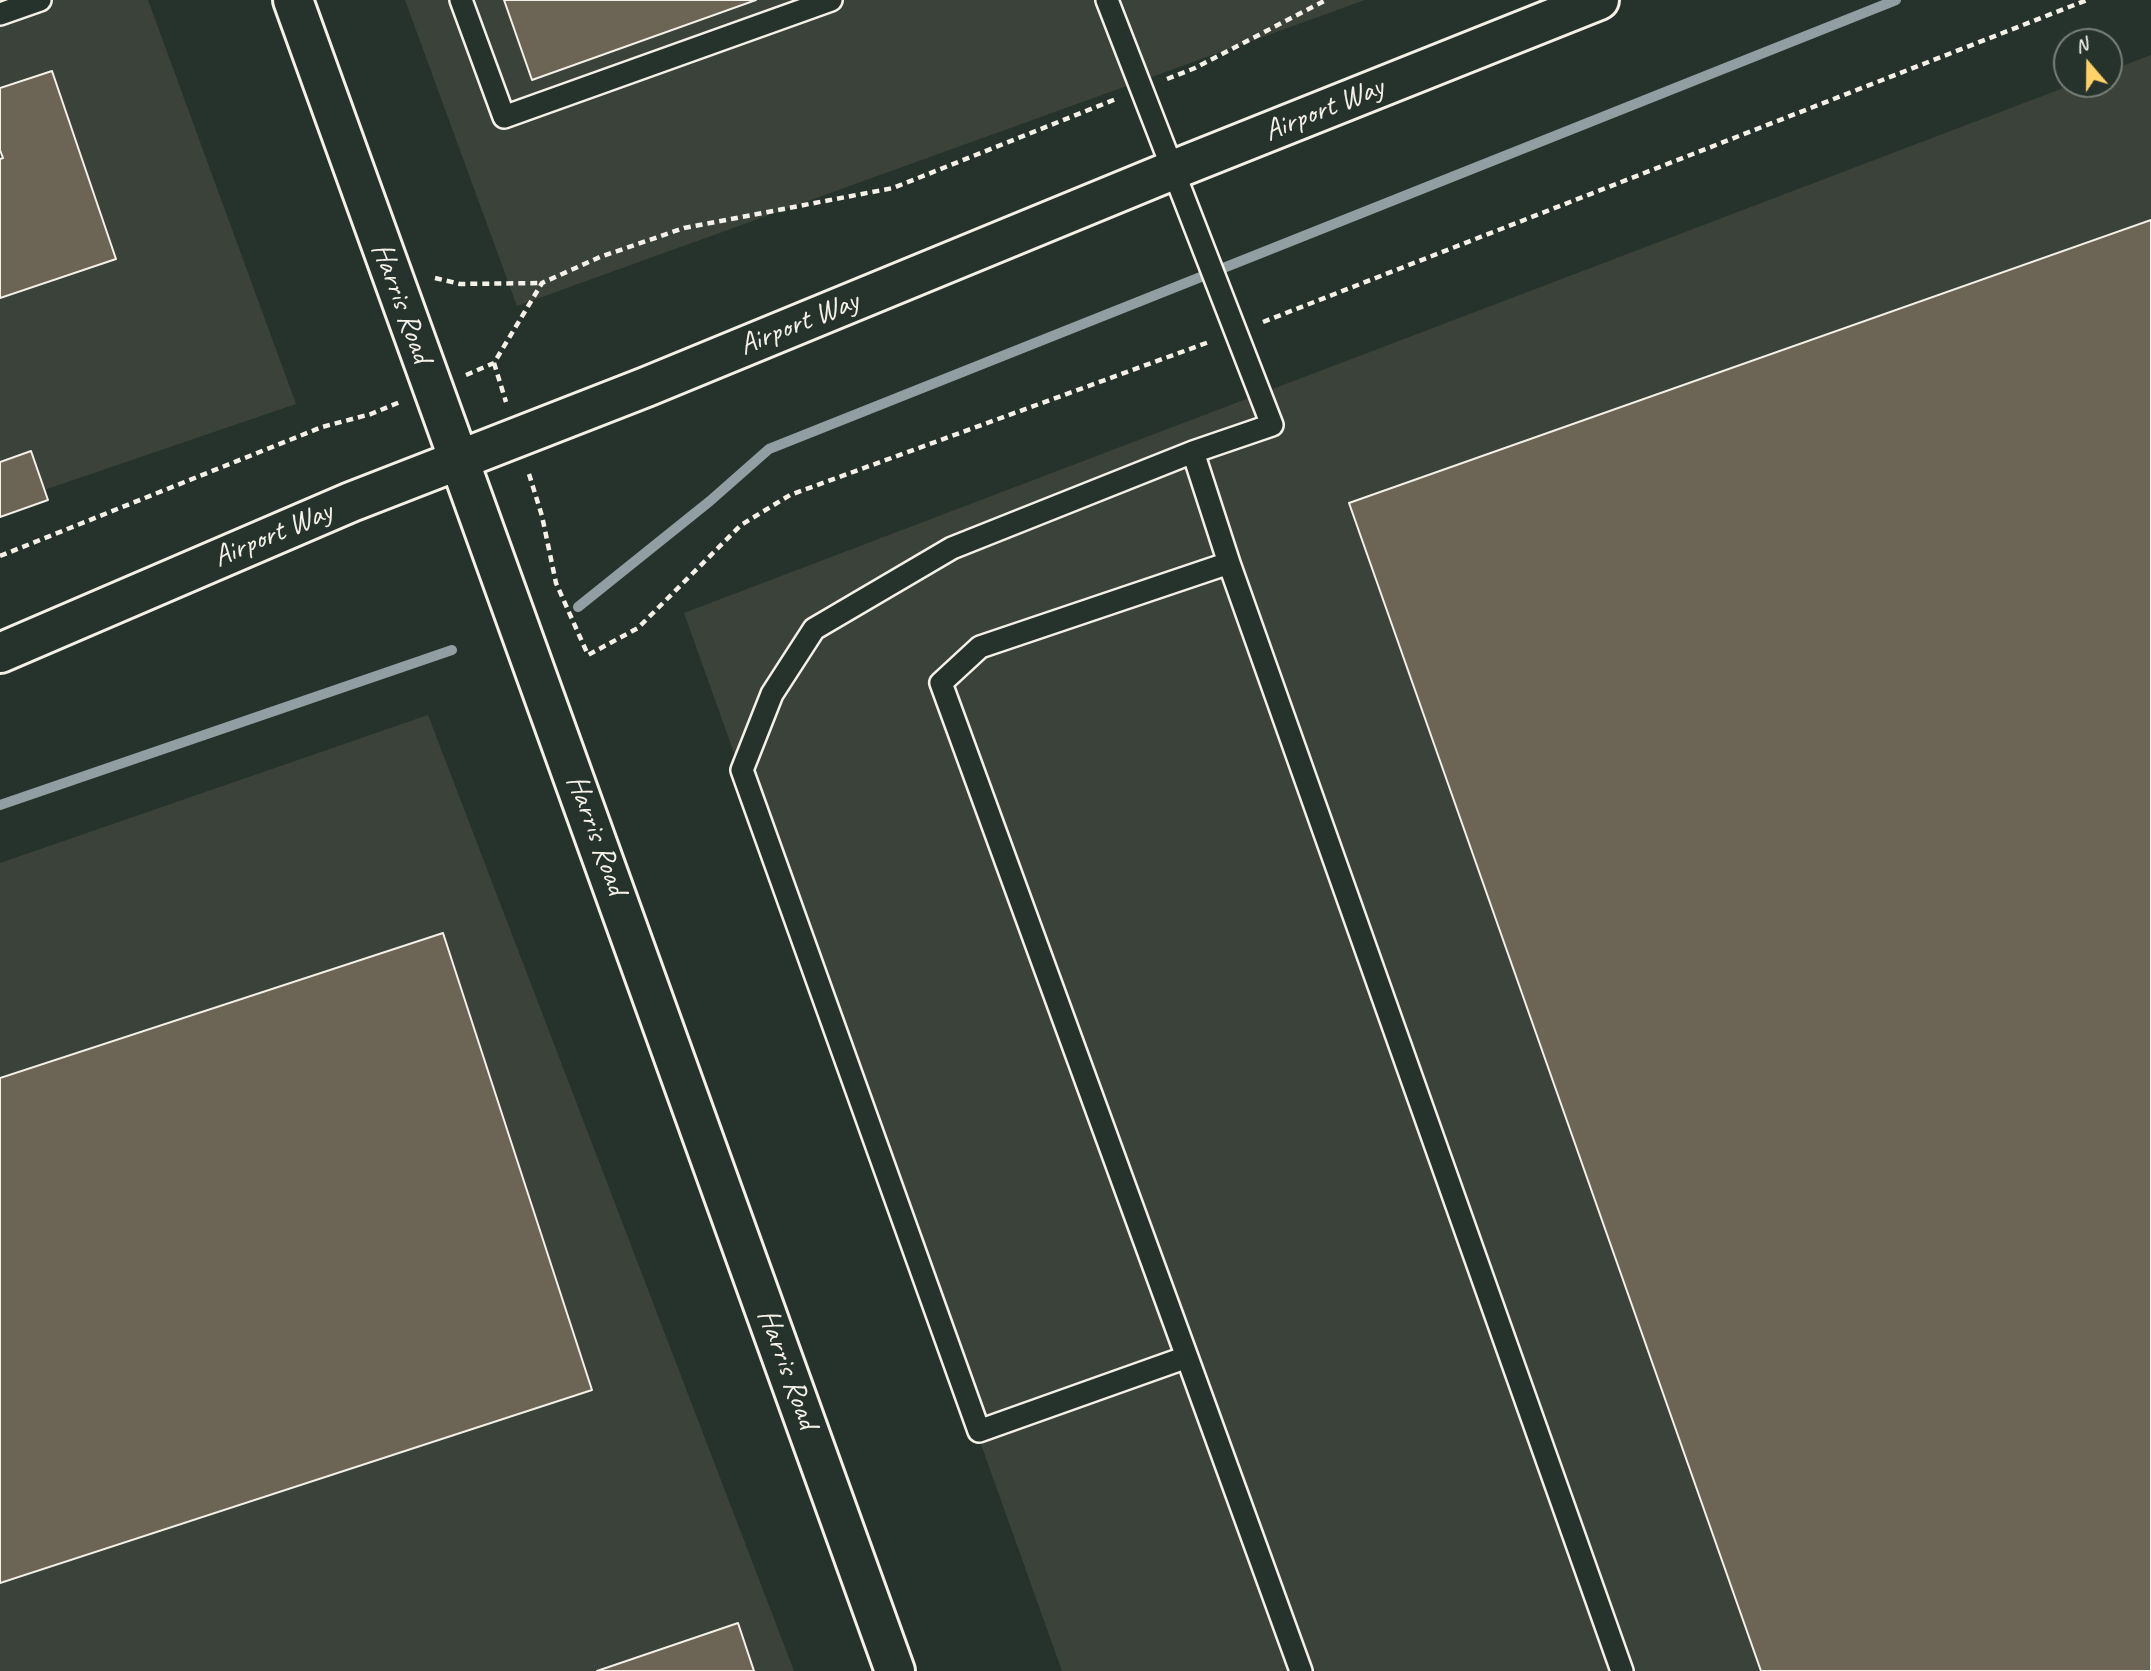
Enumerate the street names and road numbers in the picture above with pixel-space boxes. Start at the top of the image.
street label: Airport Way [1259,70,1389,150]
street label: Harris Road [363,238,439,368]
street label: Airport Way [734,284,864,364]
street label: Airport Way [208,494,338,576]
street label: Harris Road [558,770,634,900]
street label: Harris Road [749,1304,825,1434]

